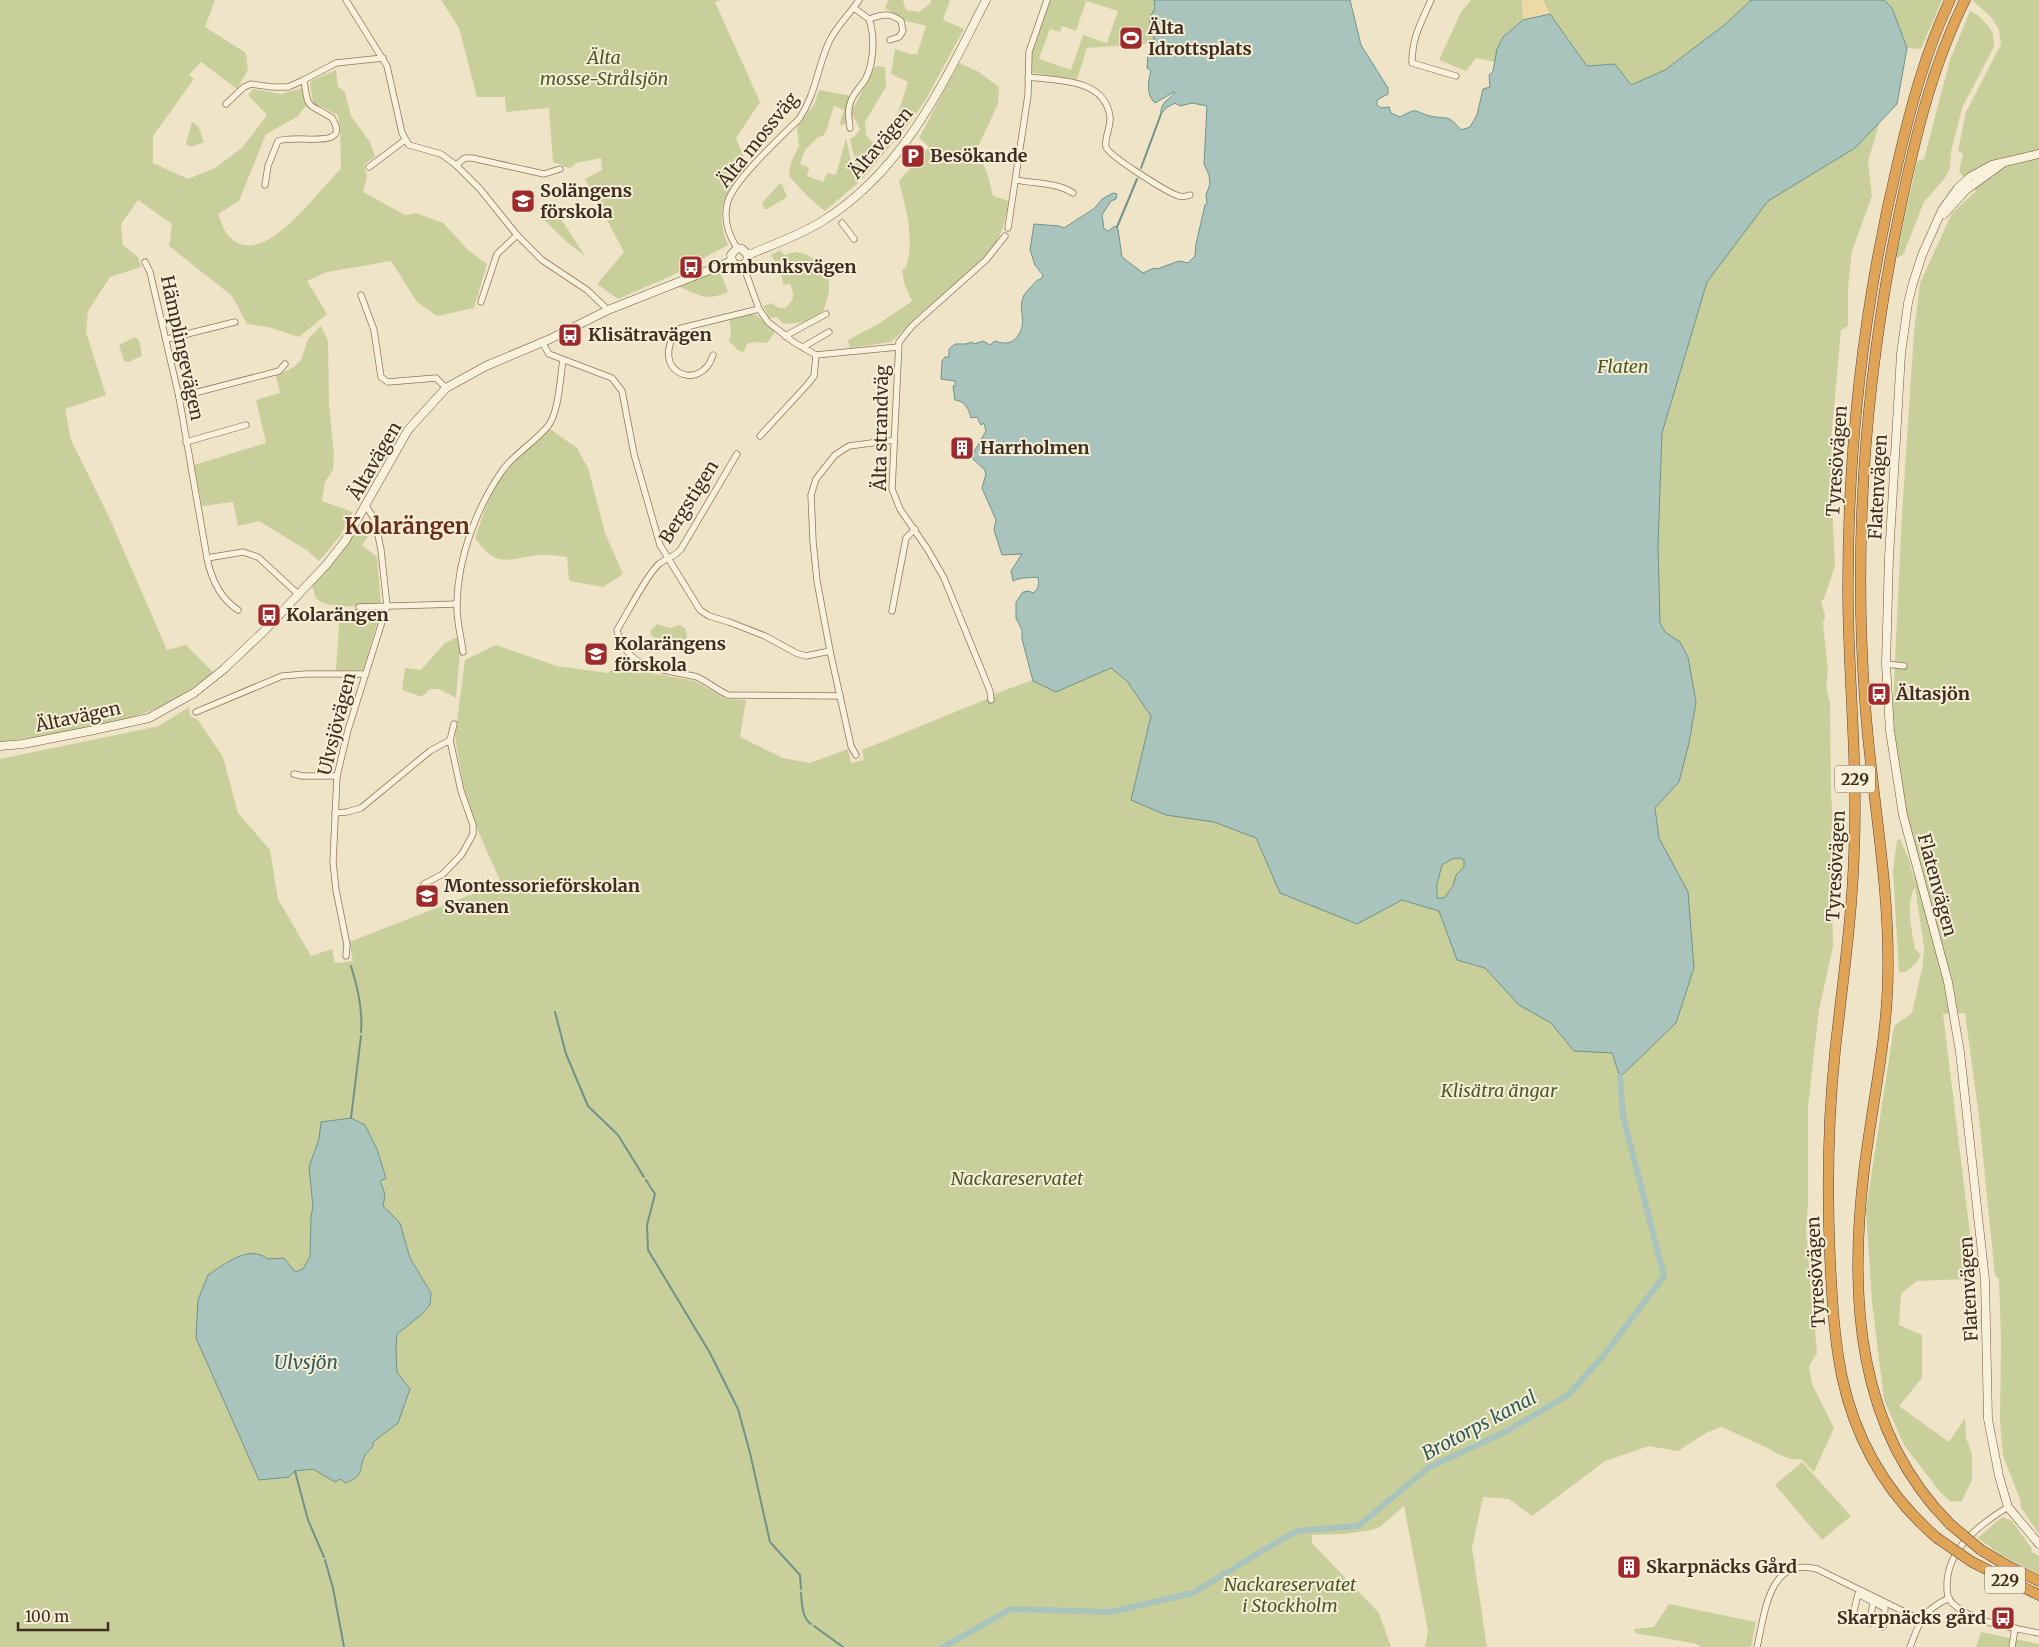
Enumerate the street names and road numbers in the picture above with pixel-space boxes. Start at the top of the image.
street label: Älta mossväg [712,87,803,193]
street label: Ältavägen [843,102,917,184]
street label: Hämplingevägen [156,273,209,423]
street label: Älta strandväg [868,365,893,492]
street label: Tyresövägen [1821,405,1852,517]
street label: Ältavägen [342,417,406,505]
street label: Flatenvägen [1863,434,1892,540]
street label: Bergstigen [654,456,723,548]
street label: Ulvsjövägen [313,670,360,778]
street label: Ältavägen [32,696,123,737]
road number: 229 [1835,766,1875,792]
street label: Tyresövägen [1821,810,1850,922]
street label: Flatenvägen [1913,831,1962,939]
street label: Tyresövägen [1801,1216,1830,1328]
street label: Flatenvägen [1954,1236,1983,1342]
road number: 229 [1985,1566,2025,1594]

